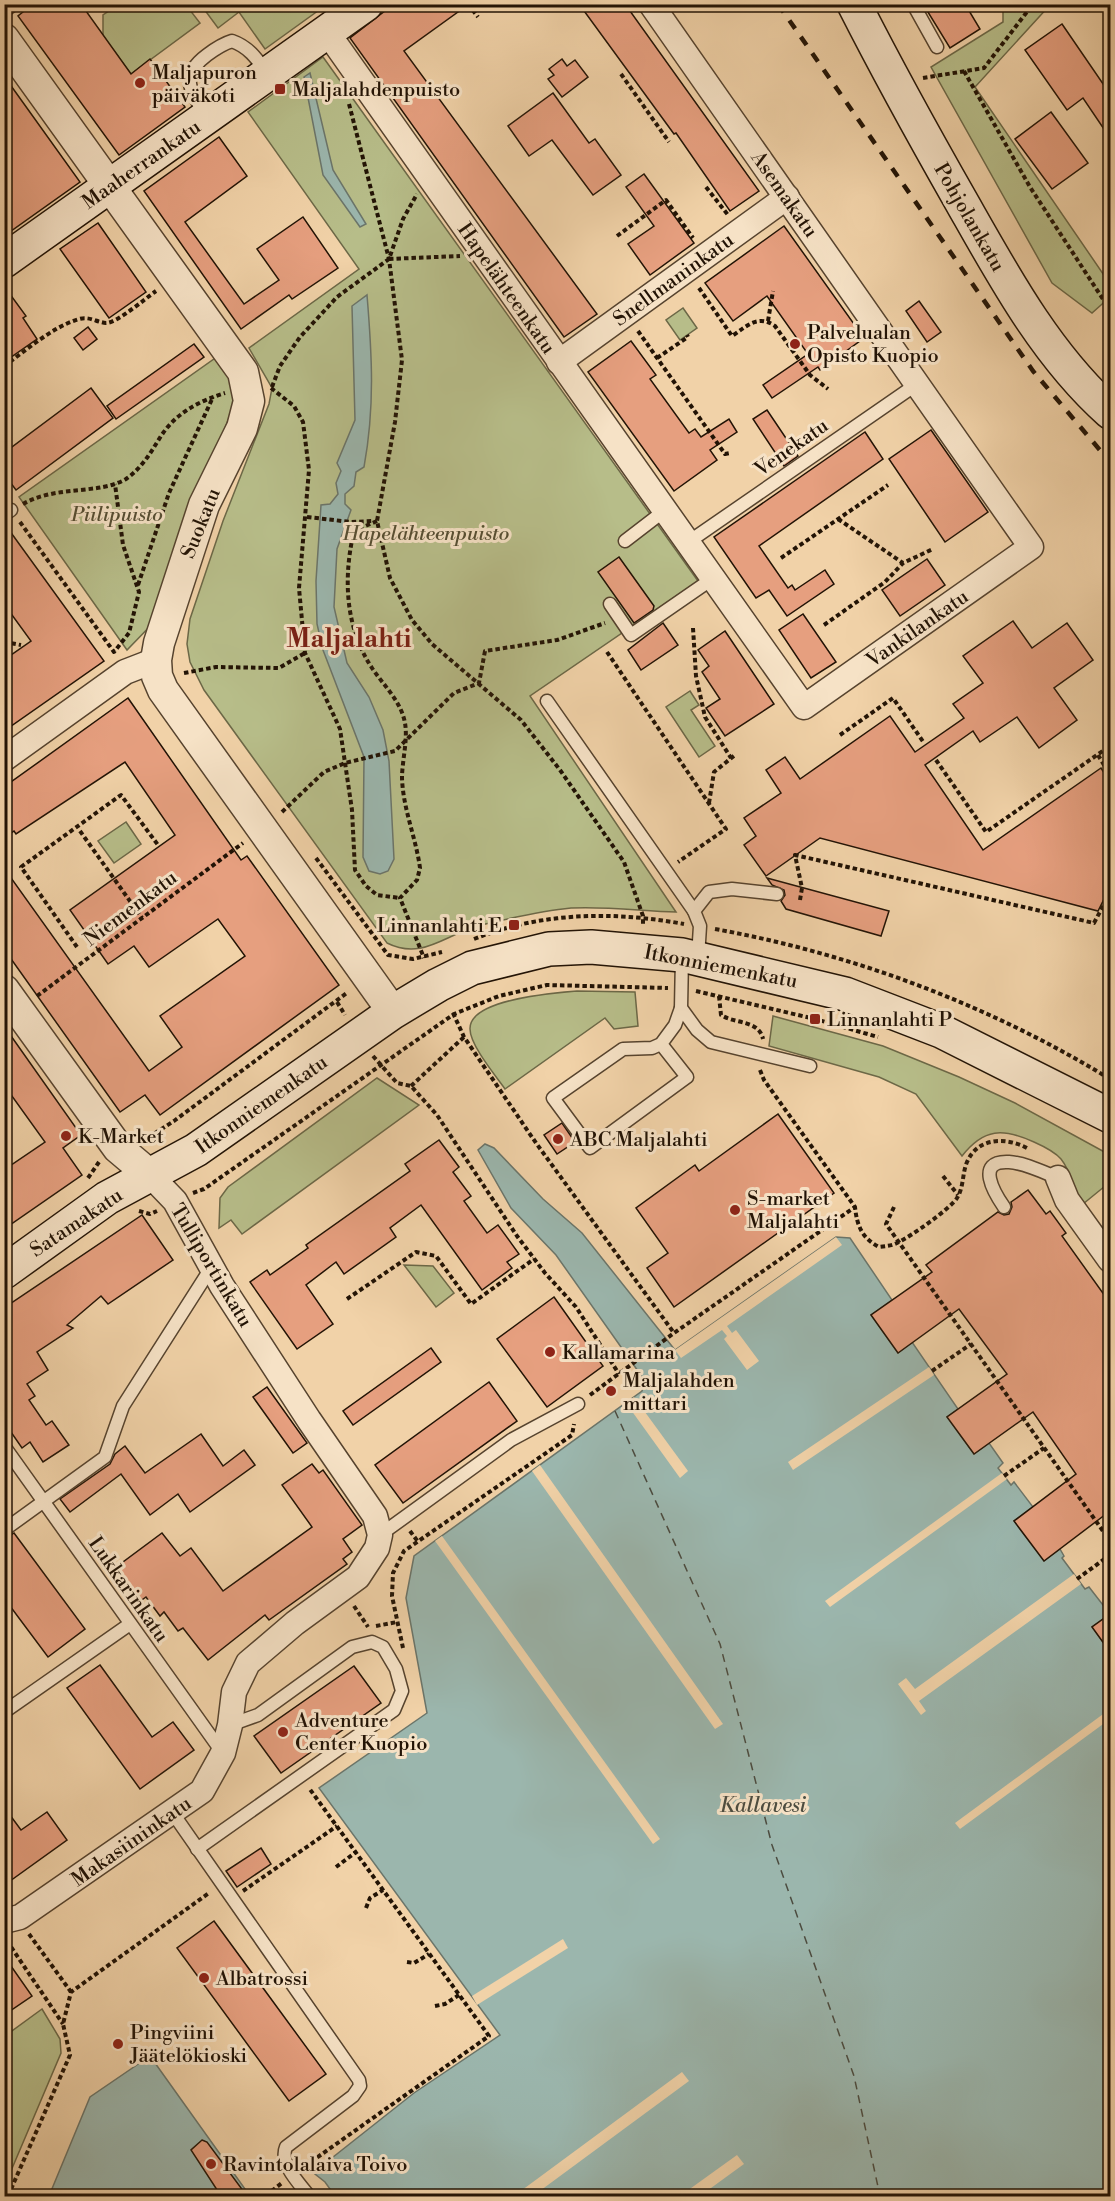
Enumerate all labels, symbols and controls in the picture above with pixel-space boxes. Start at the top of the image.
place label: Maljapuron päiväkoti [152,61,257,109]
marker: Maljapuron päiväkoti [133,76,147,90]
place label: Maljalahdenpuisto [292,78,460,103]
marker: Maljalahdenpuisto [273,82,287,96]
street label: Maaherrankatu [78,115,207,215]
street label: Asemakatu [744,146,823,243]
street label: Pohjolankatu [928,159,1010,277]
street label: Hapelähteenkatu [451,218,561,360]
street label: Snellmaninkatu [609,228,740,332]
place label: Palvelualan Opisto Kuopio [807,321,939,369]
marker: Palvelualan Opisto Kuopio [788,337,802,351]
street label: Venekatu [749,413,834,483]
street label: Suokatu [176,484,227,562]
park label: Piilipuisto [70,503,163,528]
park label: Hapelähteenpuisto [342,522,509,547]
street label: Vankilankatu [861,584,974,674]
district label: Maljalahti [286,623,412,655]
street label: Niemenkatu [79,866,183,953]
place label: Linnanlahti E [377,914,502,939]
marker: Linnanlahti E [507,918,521,932]
street label: Itkonniemenkatu [642,940,800,995]
place label: Linnanlahti P [827,1008,952,1033]
marker: Linnanlahti P [808,1012,822,1026]
street label: Itkonniemenkatu [191,1050,333,1160]
place label: K-Market [78,1125,164,1150]
place label: ABC Maljalahti [569,1128,708,1153]
marker: K-Market [59,1129,73,1143]
marker: ABC Maljalahti [551,1132,565,1146]
street label: Satamakatu [26,1183,128,1263]
place label: S-market Maljalahti [747,1187,839,1235]
street label: Tulliportinkatu [164,1200,258,1333]
marker: S-market Maljalahti [728,1203,742,1217]
place label: Kallamarina [562,1341,676,1366]
marker: Kallamarina [543,1345,557,1359]
place label: Maljalahden mittari [623,1369,735,1417]
marker: Maljalahden mittari [604,1384,618,1398]
street label: Lukkarinkatu [82,1532,174,1648]
place label: Adventure Center Kuopio [294,1709,427,1757]
marker: Adventure Center Kuopio [276,1725,290,1739]
street label: Makasiininkatu [67,1791,197,1893]
water label: Kallavesi [720,1793,807,1819]
place label: Albatrossi [215,1967,308,1992]
marker: Albatrossi [197,1971,211,1985]
place label: Pingviini Jäätelökioski [129,2021,247,2069]
marker: Pingviini Jäätelökioski [111,2037,125,2051]
place label: Ravintolalaiva Toivo [223,2153,407,2178]
marker: Ravintolalaiva Toivo [204,2157,218,2171]

